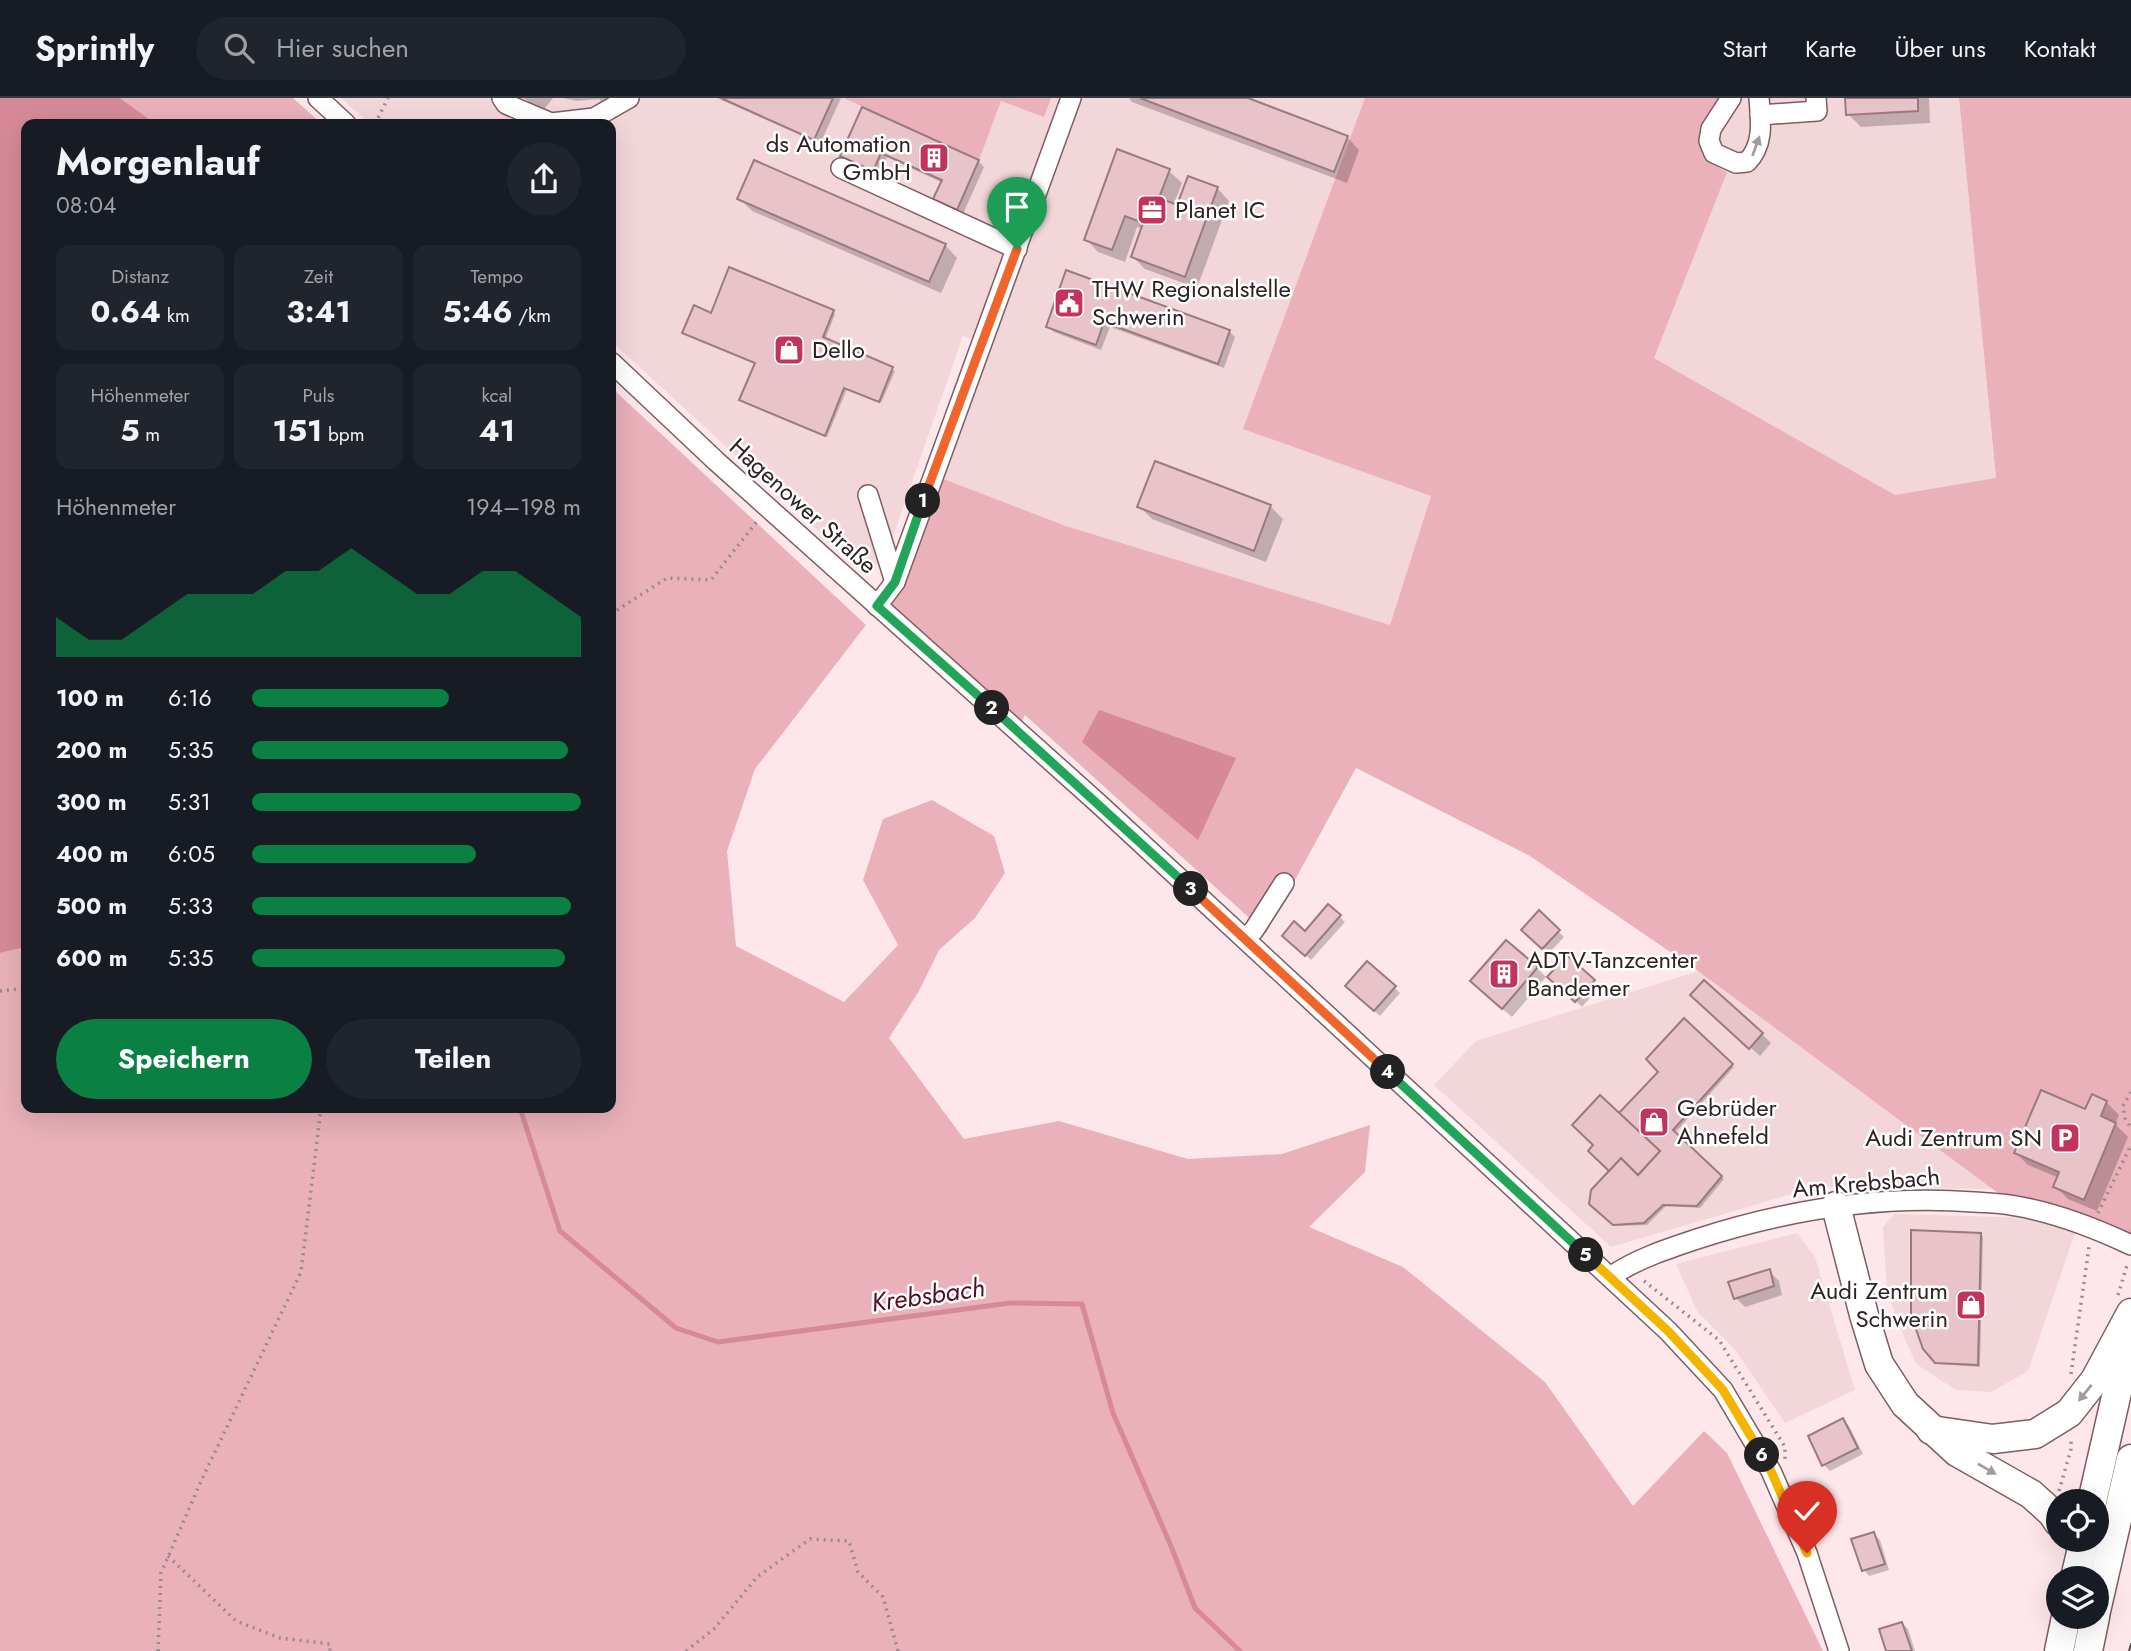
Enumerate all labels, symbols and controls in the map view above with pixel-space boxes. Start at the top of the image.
search box [196,17,686,80]
text: Sprintly [35,25,154,72]
icon: search [220,29,258,67]
text: Hier suchen [276,29,409,67]
text: Start [1723,31,1767,66]
text: Karte [1805,31,1856,66]
text: Über uns [1894,31,1986,66]
text: Kontakt [2024,31,2096,66]
place label: ds Automation GmbH [766,126,911,189]
text: Morgenlauf [56,134,260,189]
one-way arrow [1751,135,1762,156]
building icon: ds Automation GmbH [917,141,951,175]
button: share [507,142,581,216]
pin [987,177,1047,249]
text: 08:04 [56,188,116,222]
icon: arrive [998,188,1036,226]
place label: Planet IC [1175,192,1265,227]
office icon: Planet IC [1135,193,1169,227]
text: Distanz [111,263,169,290]
text: Zeit [304,263,333,290]
text: Tempo [470,263,523,290]
place label: THW Regionalstelle Schwerin [1092,271,1291,334]
public building icon: THW Regionalstelle Schwerin [1052,286,1086,320]
text: 0.64 [90,290,161,333]
text: 3:41 [286,290,351,333]
text: 5:46 [442,290,513,333]
text: km [161,302,190,329]
text: /km [513,302,551,329]
place label: Dello [812,332,865,367]
shop icon: Dello [772,333,806,367]
text: Höhenmeter [91,382,190,409]
text: Puls [302,382,335,409]
text: kcal [481,382,512,409]
text: 5 [120,409,140,452]
text: 151 [272,409,322,452]
text: 41 [479,409,515,452]
text: m [140,421,160,448]
text: bpm [322,421,365,448]
street label: Hagenower Straße [722,430,885,582]
pin: 1 [906,484,940,518]
text: 1 [918,487,927,514]
text: Höhenmeter [56,490,176,524]
text: 194–198 m [466,490,581,524]
text: 100 m [56,681,124,715]
text: 6:16 [168,681,212,715]
pin: 2 [974,690,1010,726]
text: 2 [985,694,998,721]
text: 200 m [56,733,127,767]
text: 5:35 [168,733,213,767]
text: 300 m [56,785,127,819]
text: 5:31 [168,785,211,819]
text: 400 m [56,837,128,871]
text: 6:05 [168,837,215,871]
pin: 3 [1174,872,1208,906]
text: 3 [1185,875,1196,902]
text: 500 m [56,889,127,923]
text: 5:33 [168,889,213,923]
text: 600 m [56,941,128,975]
text: 5:35 [168,941,213,975]
place label: ADTV-Tanzcenter Bandemer [1527,942,1698,1005]
building icon: ADTV-Tanzcenter Bandemer [1487,957,1521,991]
button: Speichern [56,1019,312,1099]
button: Teilen [326,1019,581,1099]
pin: 4 [1370,1054,1406,1090]
text: 4 [1381,1058,1394,1085]
place label: Gebrüder Ahnefeld [1677,1090,1778,1153]
shop icon: Gebrüder Ahnefeld [1637,1105,1671,1139]
place label: Audi Zentrum SN [1865,1120,2042,1155]
parking icon: Audi Zentrum SN [2048,1121,2082,1155]
street label: Am Krebsbach [1791,1159,1941,1206]
pin: 5 [1568,1238,1604,1272]
text: 5 [1579,1241,1592,1268]
water label: Krebsbach [869,1268,987,1322]
place label: Audi Zentrum Schwerin [1810,1273,1948,1336]
shop icon: Audi Zentrum Schwerin [1954,1288,1988,1322]
one-way arrow [2077,1384,2092,1402]
pin: 6 [1744,1438,1780,1472]
text: 6 [1755,1441,1768,1468]
one-way arrow [1977,1463,1997,1475]
pin [1777,1481,1837,1553]
map controls [2046,1489,2109,1629]
button: locate [2046,1489,2109,1552]
icon: check [1788,1492,1826,1530]
button: layers [2046,1566,2109,1629]

